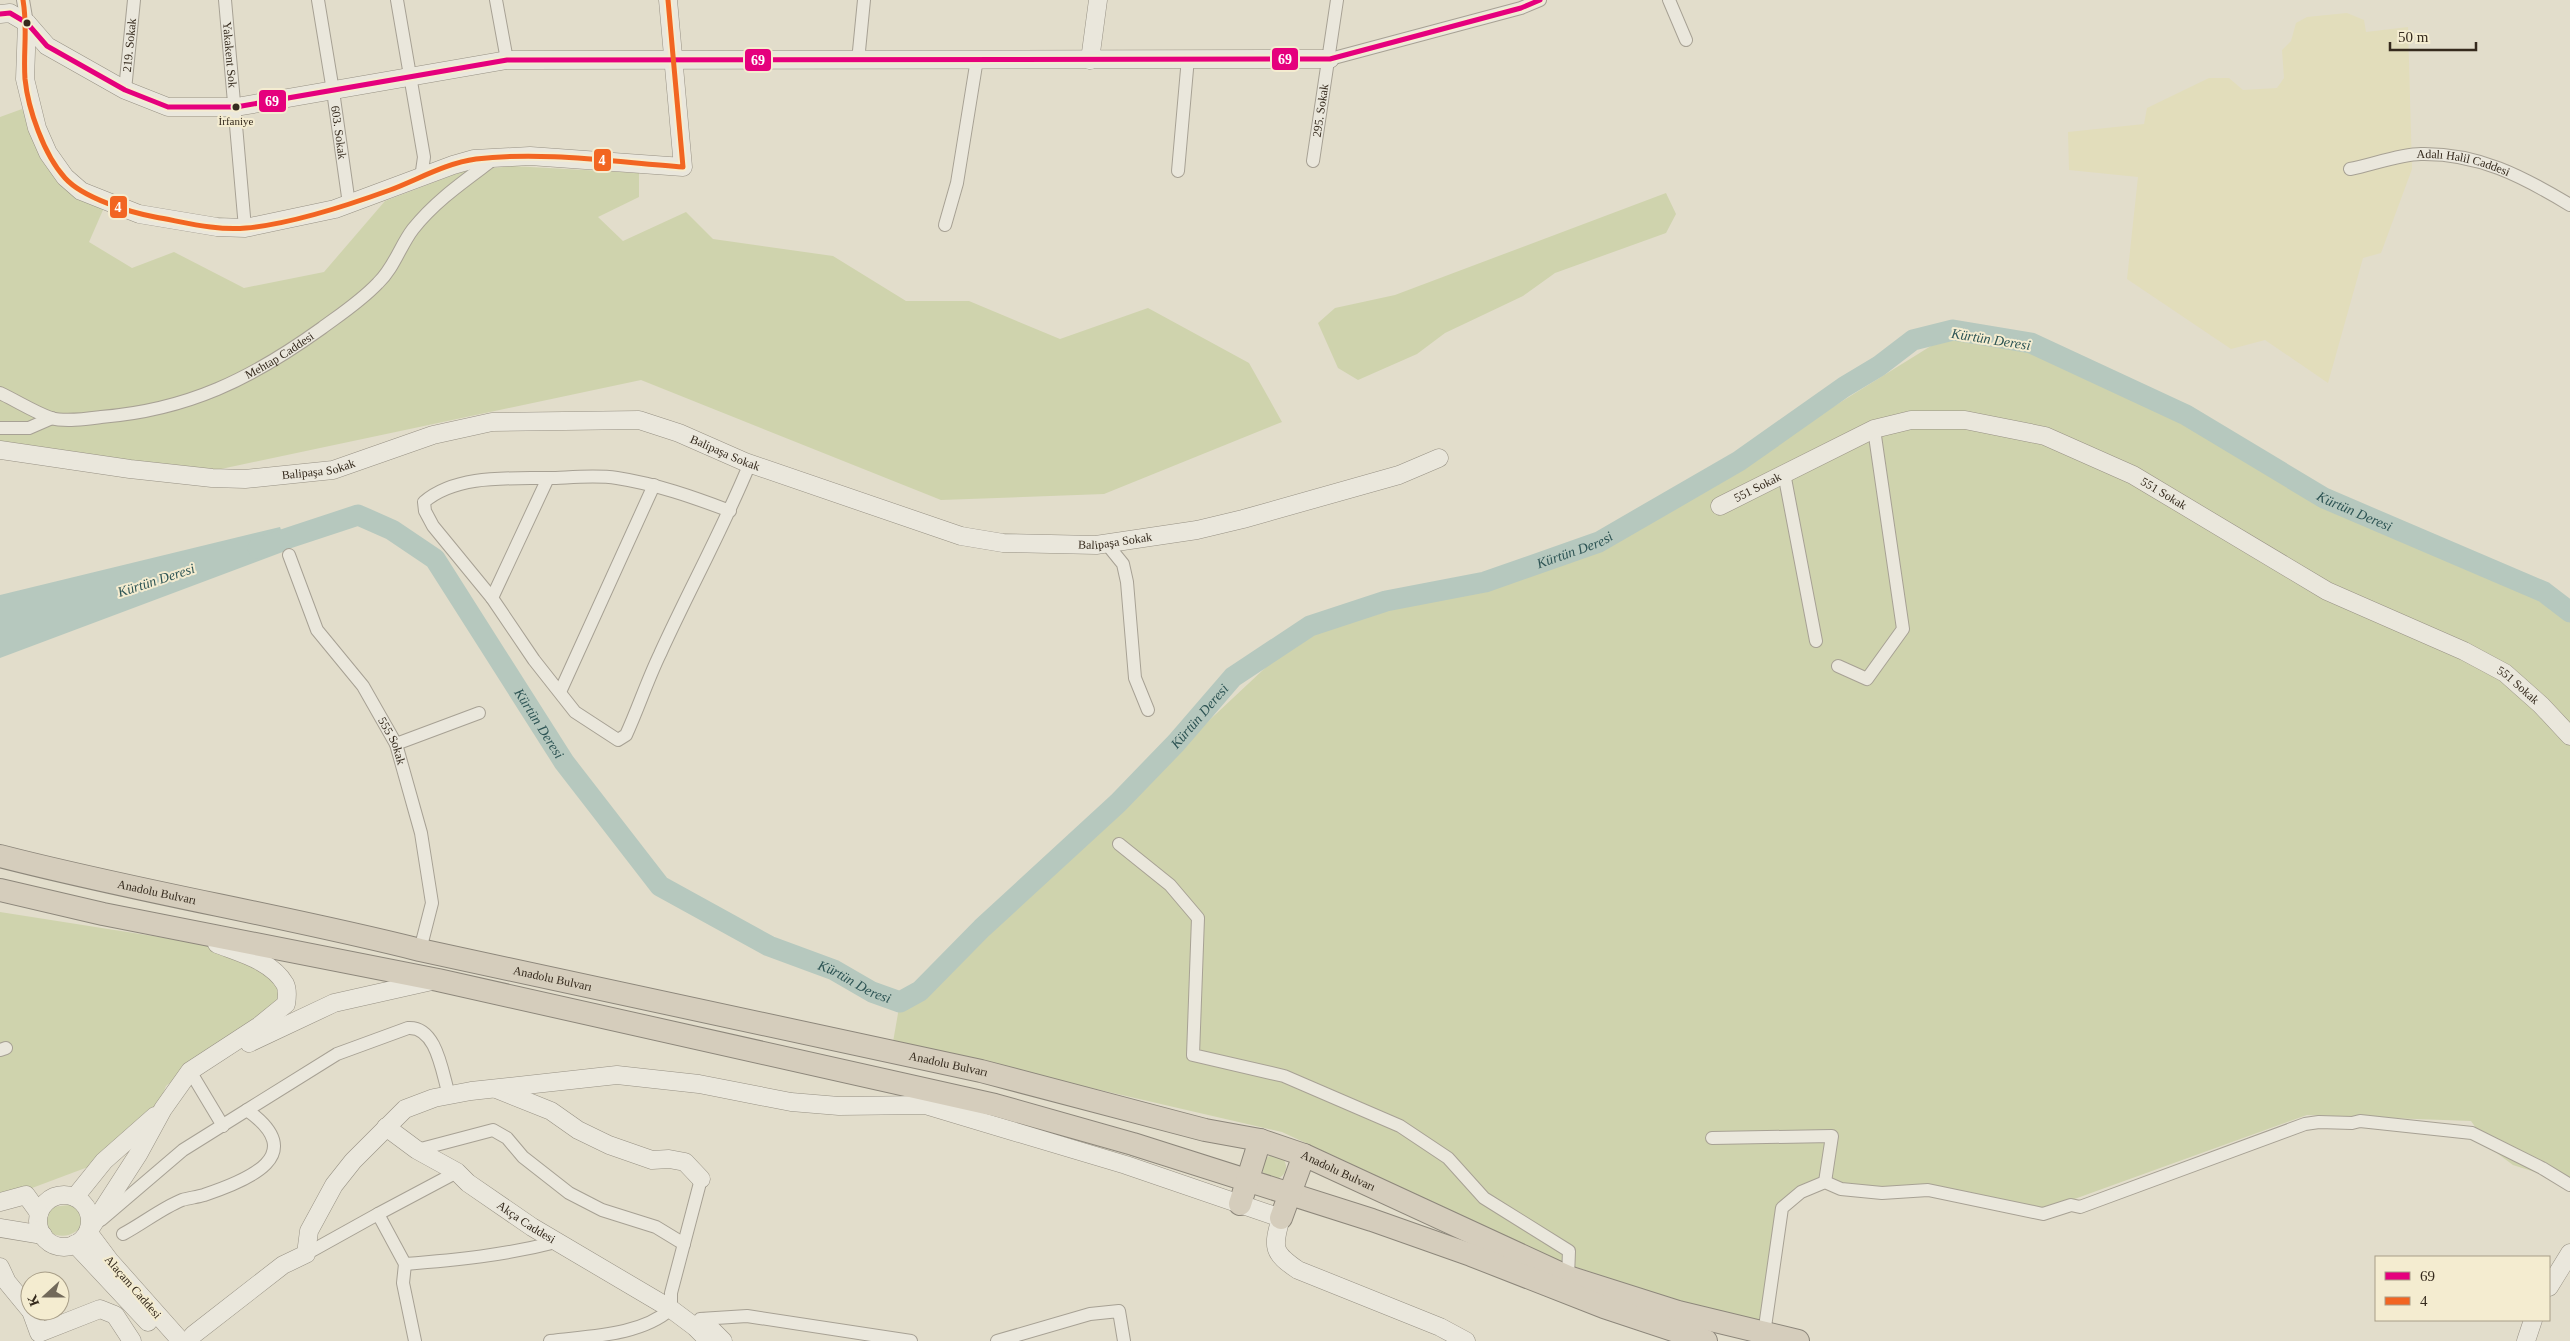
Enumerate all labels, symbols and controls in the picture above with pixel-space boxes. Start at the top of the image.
unlabelled marker [22,18,32,28]
street label: 219. Sokak [120,18,139,73]
scale bar [2390,20,2476,52]
street label: Yakakent Sok [220,21,240,89]
text: 50 m [2398,29,2429,45]
line badge: 69 [1271,47,1299,71]
line badge: 69 [744,48,772,72]
text: 69 [1278,52,1292,67]
text: 69 [751,53,765,68]
street label: 295. Sokak [1310,83,1331,138]
line badge: 69 [258,89,287,113]
text: 69 [265,94,279,109]
marker: İrfaniye [231,102,241,112]
street label: 603. Sokak [328,105,350,160]
place label: İrfaniye [219,115,254,127]
street label: Adalı Halil Caddesi [2417,147,2513,179]
line badge: 4 [593,148,612,172]
text: 4 [599,153,606,168]
line badge: 4 [109,195,128,219]
text: 4 [115,200,122,215]
water label: Kürtün Deresi [1949,326,2032,353]
street label: Mehtap Caddesi [243,329,317,382]
street label: Balipaşa Sokak [688,432,762,474]
street label: Balipaşa Sokak [281,456,357,482]
street label: 551 Sokak [1732,470,1784,505]
street label: 551 Sokak [2138,474,2189,513]
water label: Kürtün Deresi [2313,488,2394,534]
water label: Kürtün Deresi [1534,529,1616,572]
street label: Balipaşa Sokak [1078,530,1153,552]
water label: Kürtün Deresi [115,561,197,600]
street label: 551 Sokak [2495,663,2542,707]
water label: Kürtün Deresi [1167,681,1232,752]
water label: Kürtün Deresi [511,685,567,761]
street label: 555 Sokak [375,715,408,766]
street label: Anadolu Bulvarı [116,877,198,907]
water label: Kürtün Deresi [815,957,893,1006]
street label: Anadolu Bulvarı [512,963,594,994]
street label: Anadolu Bulvarı [908,1049,990,1080]
street label: Anadolu Bulvarı [1299,1148,1378,1194]
street label: Akça Caddesi [494,1198,559,1247]
street label: Alaçam Caddesi [102,1253,165,1322]
legend [2375,1256,2550,1321]
text: 69 [2420,1268,2435,1284]
north arrow [20,1271,70,1321]
text: K [24,1293,42,1308]
text: 4 [2420,1293,2428,1309]

